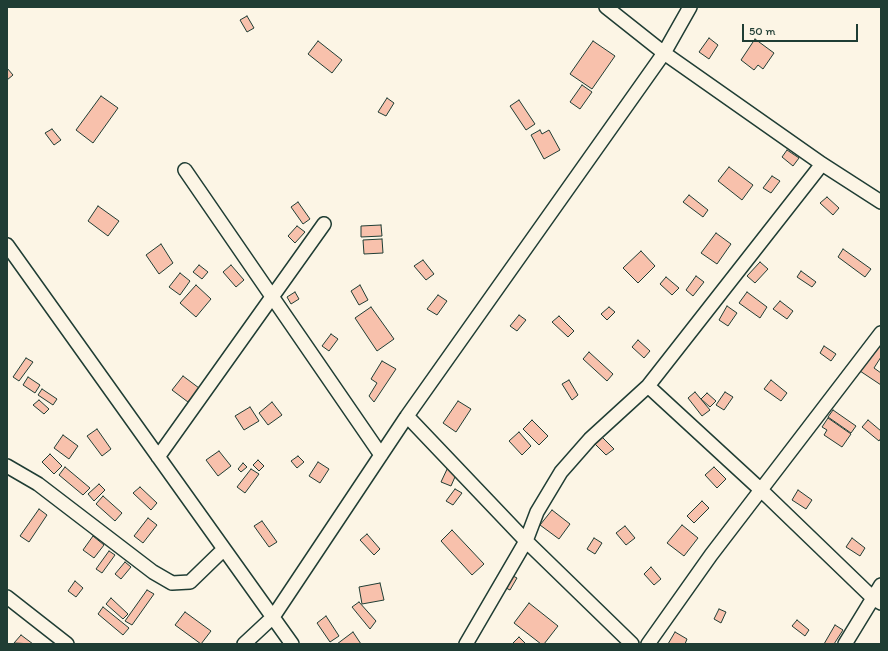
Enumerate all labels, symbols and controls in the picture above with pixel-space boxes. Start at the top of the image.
scale bar [744,16,860,42]
text: 50 m [749,24,775,38]

